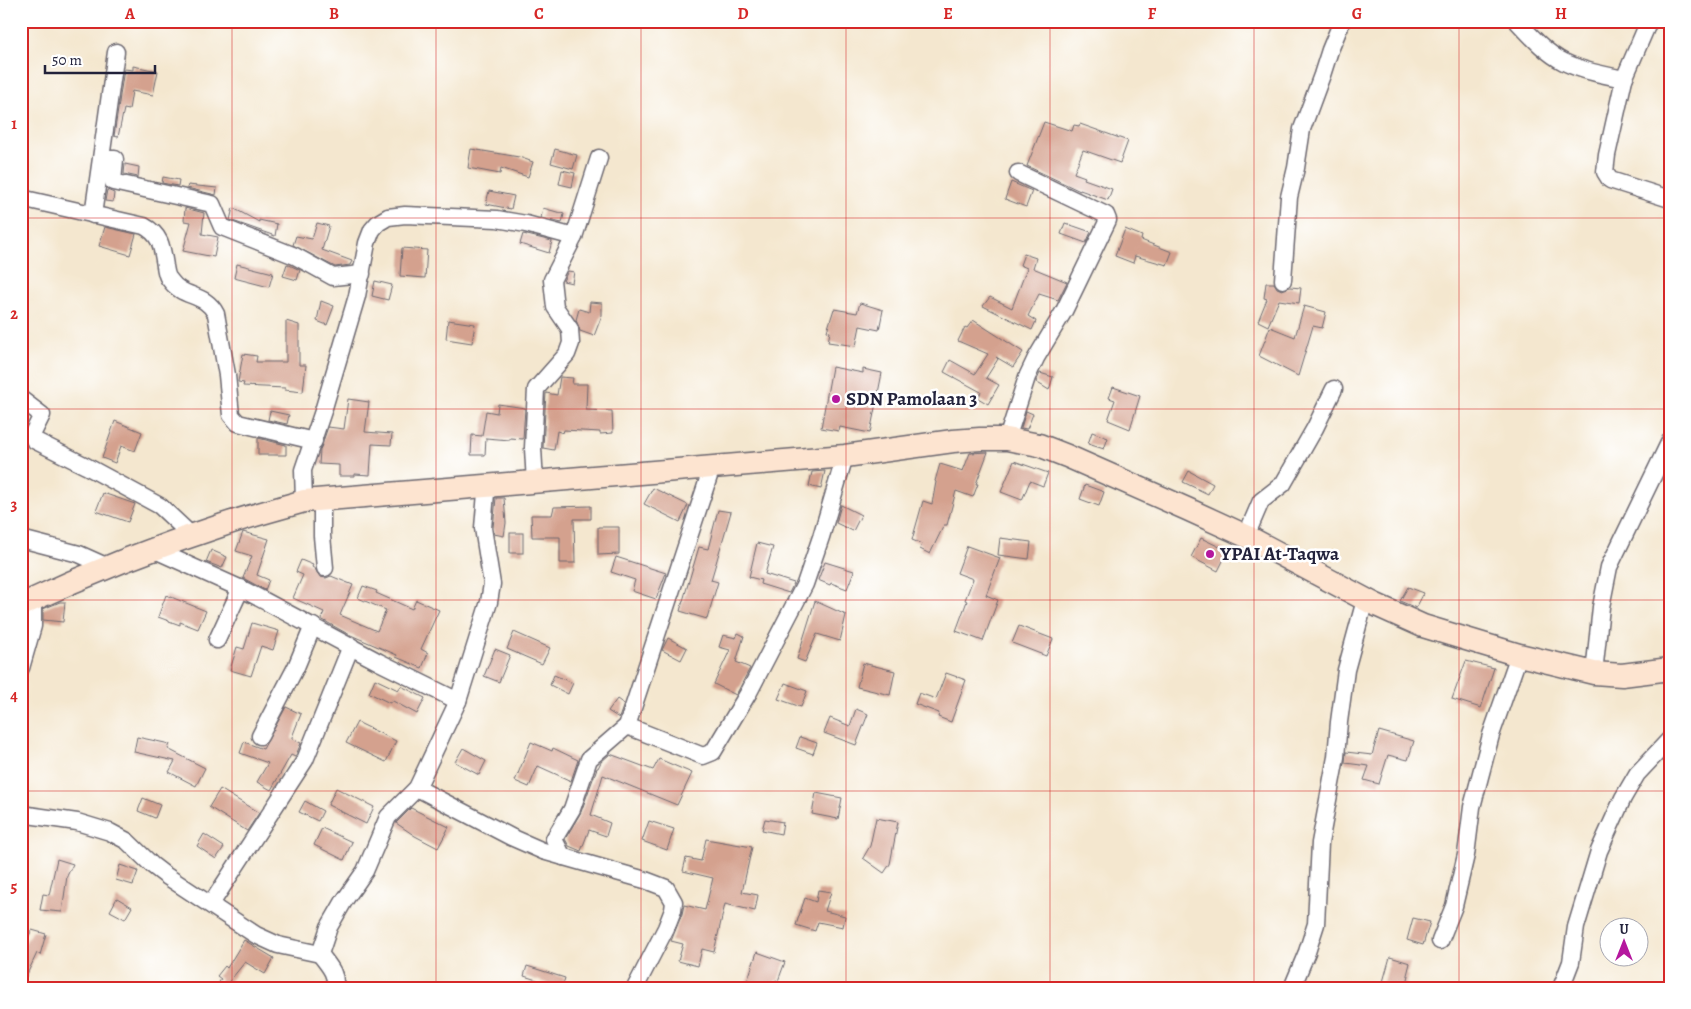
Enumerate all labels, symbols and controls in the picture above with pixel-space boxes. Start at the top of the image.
text: A [124,3,136,25]
text: B [329,3,339,25]
text: C [534,3,544,25]
text: D [737,3,749,25]
text: E [943,3,953,25]
text: F [1148,3,1157,25]
text: G [1352,3,1362,25]
text: H [1555,3,1567,25]
scale bar [45,42,155,74]
text: 50 m [52,50,82,70]
text: 1 [11,113,17,135]
text: 2 [10,303,18,325]
place label: SDN Pamolaan 3 [846,386,978,412]
marker: SDN Pamolaan 3 [830,393,842,405]
text: 3 [11,494,18,516]
place label: YPAI At-Taqwa [1219,541,1340,567]
marker: YPAI At-Taqwa [1204,548,1216,560]
text: 4 [10,685,18,707]
text: 5 [11,876,18,898]
north arrow [1598,916,1648,966]
text: U [1619,920,1629,939]

